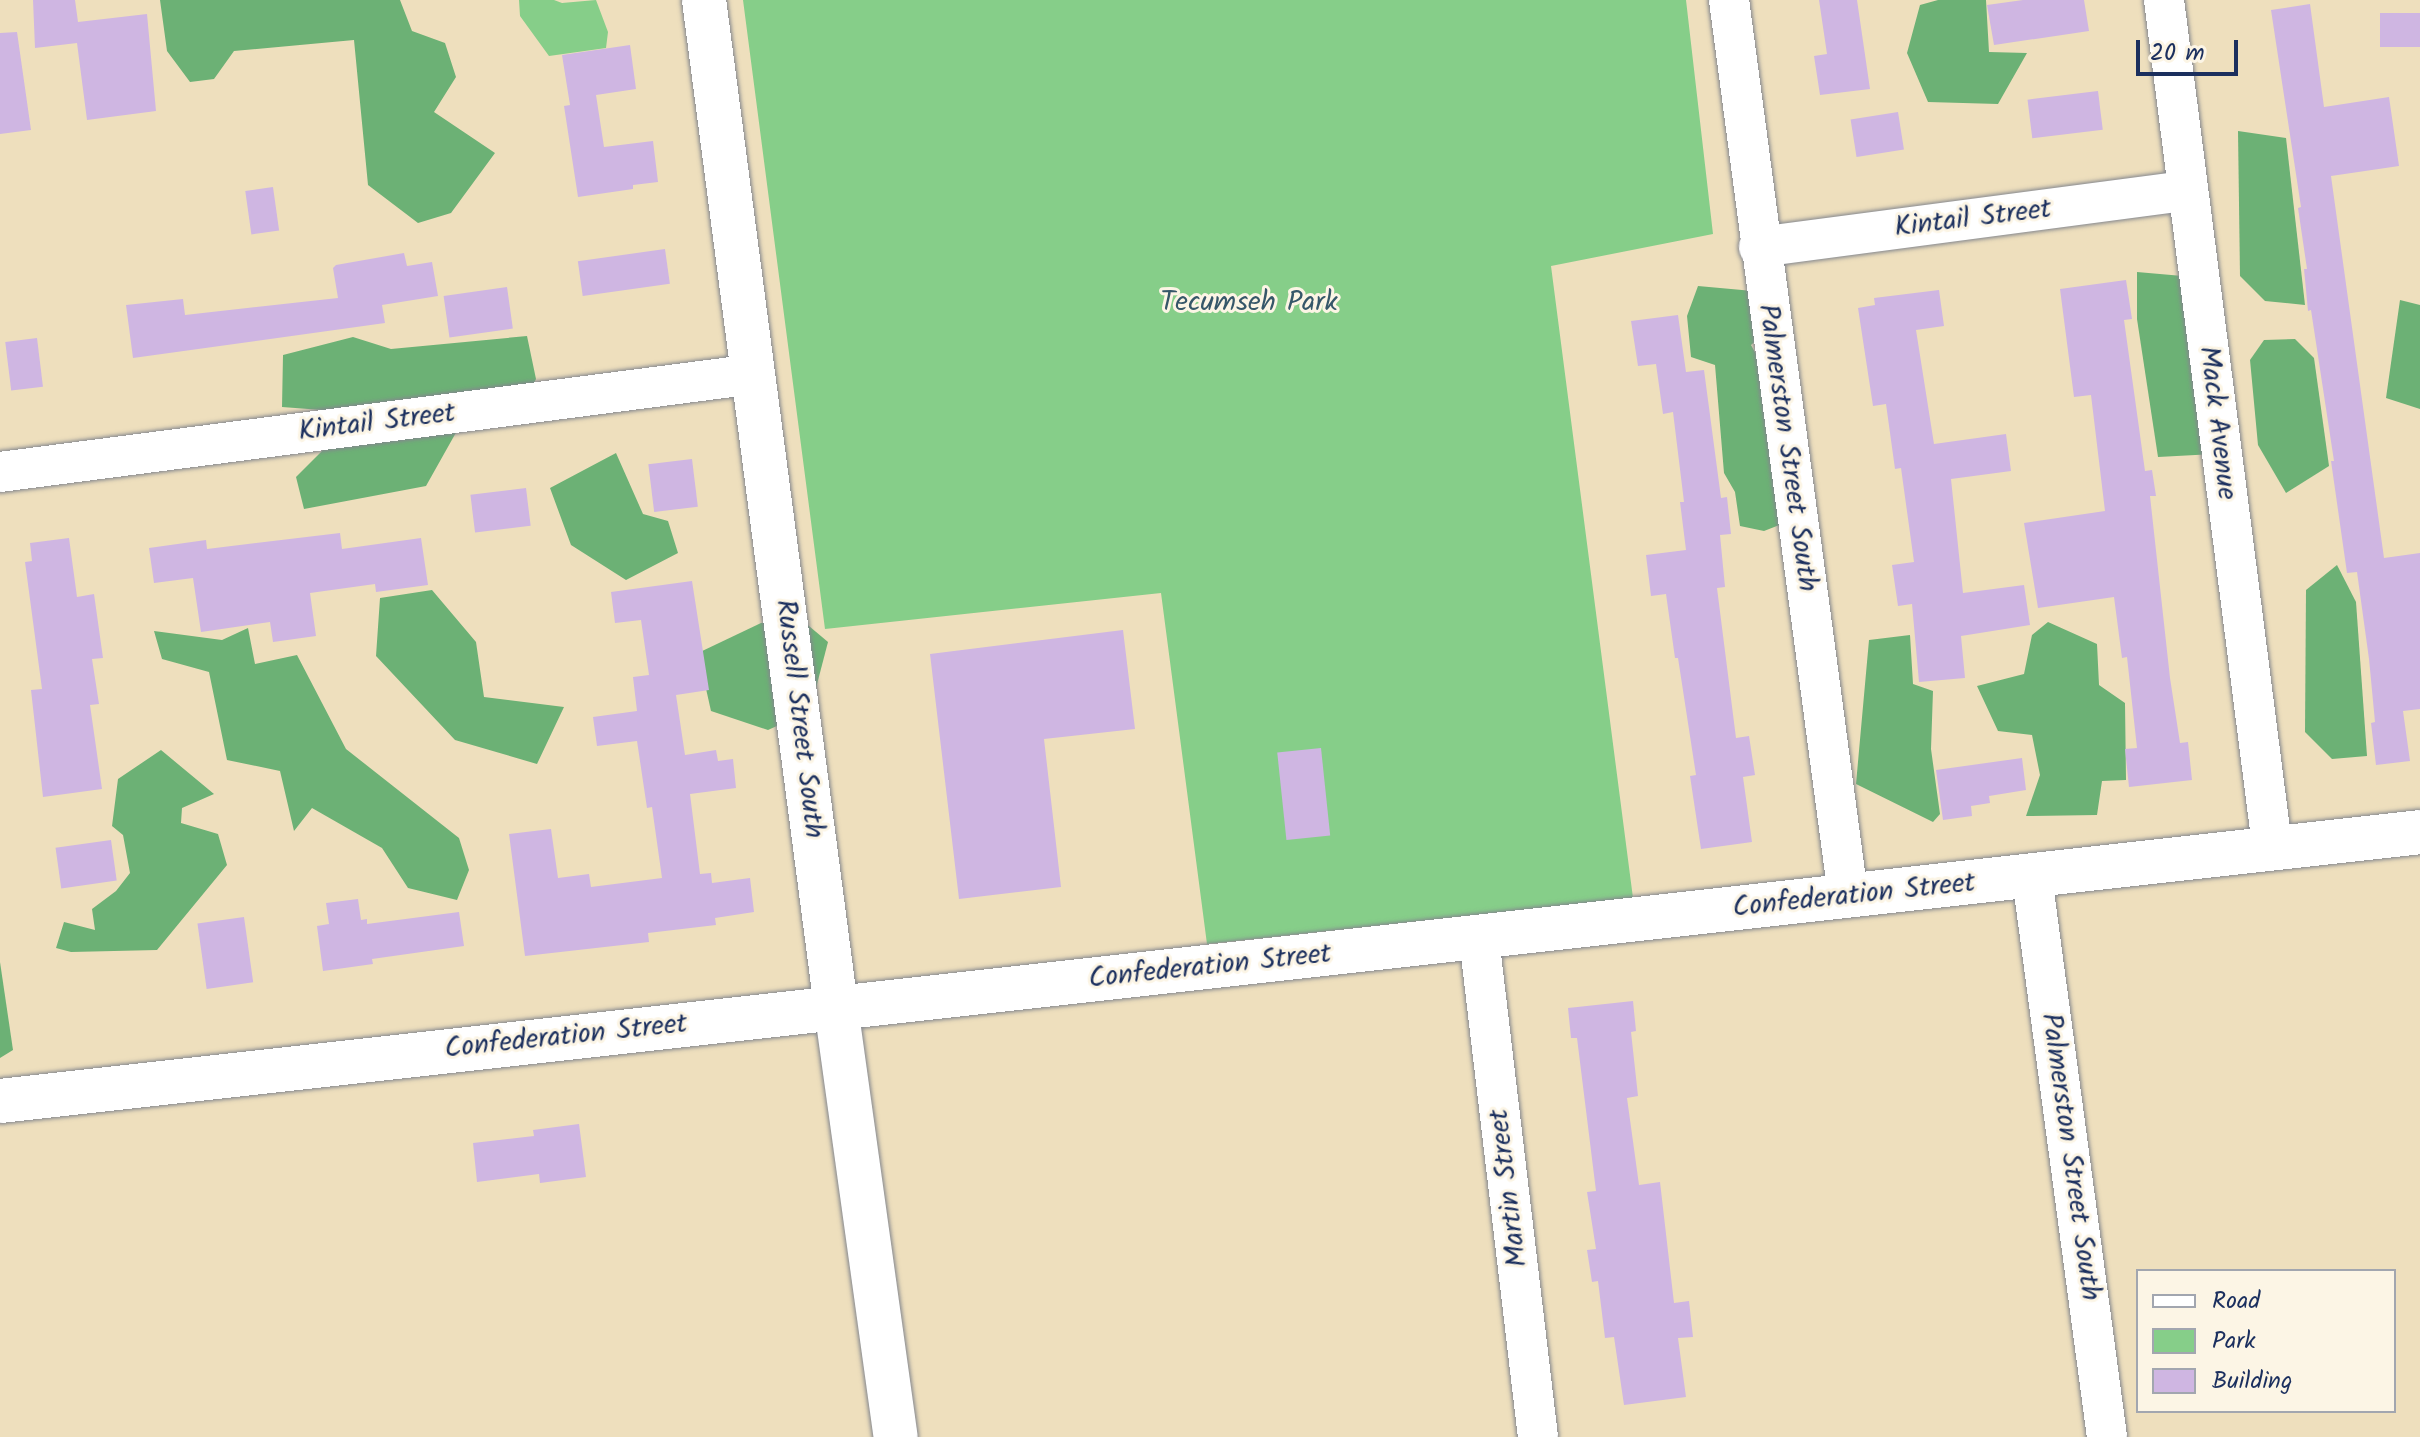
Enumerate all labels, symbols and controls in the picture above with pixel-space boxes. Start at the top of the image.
scale bar [2140,24,2242,74]
text: 20 m [2150,34,2205,73]
street label: Kintail Street [1893,193,2053,245]
park label: Tecumseh Park [1160,286,1338,320]
street label: Palmerston Street South [1750,302,1824,594]
street label: Mack Avenue [2191,344,2243,502]
street label: Kintail Street [297,397,457,449]
street label: Russell Street South [768,598,830,840]
street label: Confederation Street [1731,867,1977,925]
street label: Confederation Street [1087,938,1333,996]
street label: Confederation Street [443,1008,689,1066]
street label: Palmerston Street South [2033,1011,2107,1303]
street label: Martin Street [1483,1107,1535,1269]
legend [2136,1269,2396,1413]
text: Road [2212,1282,2260,1321]
text: Park [2212,1322,2256,1361]
text: Building [2212,1362,2292,1401]

